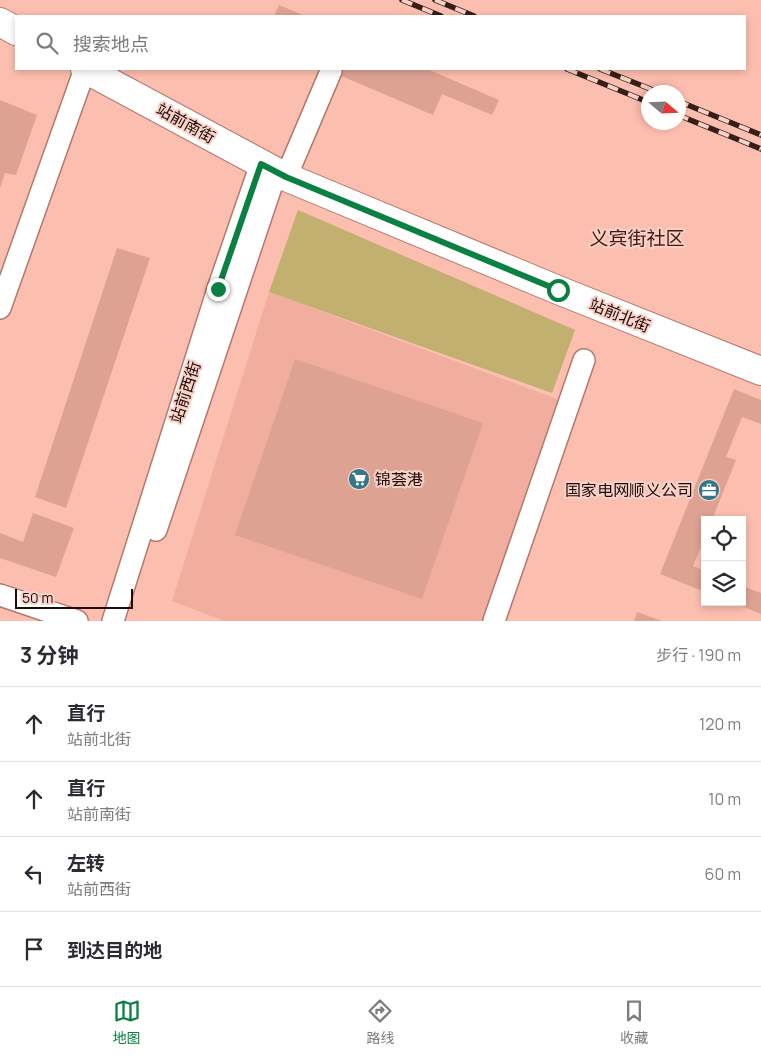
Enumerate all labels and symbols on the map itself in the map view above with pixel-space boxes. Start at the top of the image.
north arrow [641,85,686,130]
street label: 站前南街 [153,98,219,148]
district label: 义宾街社区 [589,225,685,251]
route end [207,278,230,301]
route start [547,279,570,302]
street label: 站前北街 [586,293,654,337]
street label: 站前西街 [165,358,205,426]
supermarket icon: 锦荟港 [347,467,371,491]
place label: 锦荟港 [375,468,423,490]
office icon: 国家电网顺义公司 [697,478,721,502]
place label: 国家电网顺义公司 [565,479,693,501]
scale bar [15,586,132,609]

